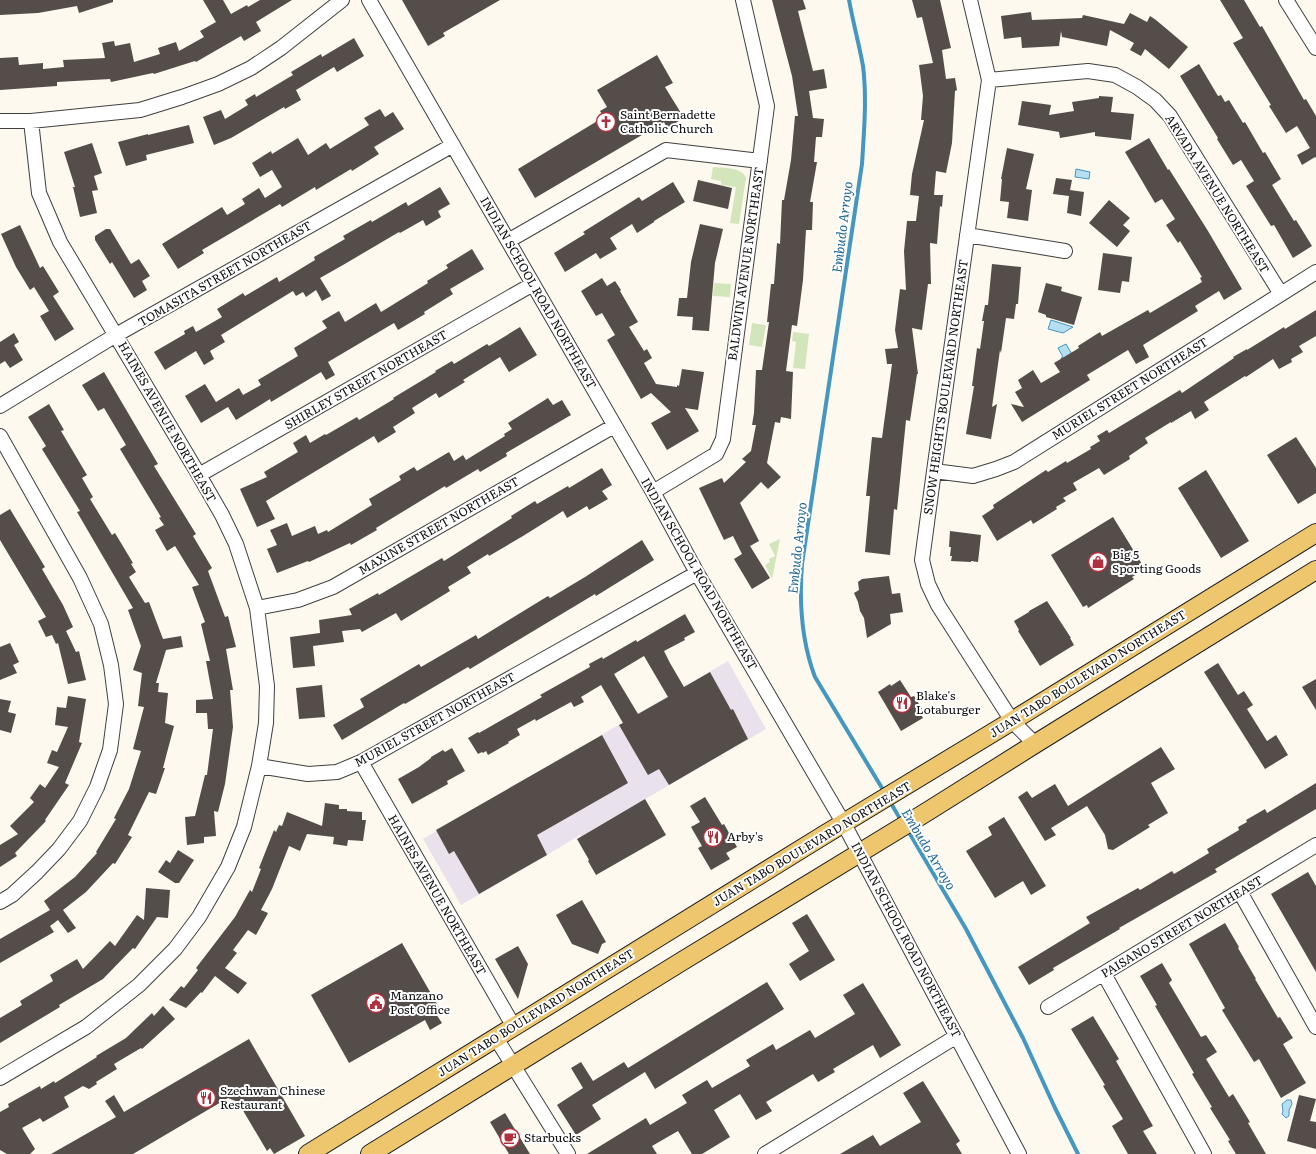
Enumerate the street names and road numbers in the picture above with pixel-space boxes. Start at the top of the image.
street label: ARVADA AVENUE NORTHEAST [1161,111,1274,276]
street label: BALDWIN AVENUE NORTHEAST [723,166,768,362]
street label: INDIAN SCHOOL ROAD NORTHEAST [476,193,602,392]
street label: TOMASITA STREET NORTHEAST [134,216,315,330]
street label: SNOW HEIGHTS BOULEVARD NORTHEAST [918,258,972,516]
street label: SHIRLEY STREET NORTHEAST [281,325,450,433]
street label: MURIEL STREET NORTHEAST [1048,332,1211,444]
street label: HAINES AVENUE NORTHEAST [114,338,221,505]
street label: MAXINE STREET NORTHEAST [355,472,522,579]
street label: INDIAN SCHOOL ROAD NORTHEAST [637,474,763,673]
street label: JUAN TABO BOULEVARD NORTHEAST [986,605,1189,741]
street label: MURIEL STREET NORTHEAST [351,667,518,771]
street label: JUAN TABO BOULEVARD NORTHEAST [709,776,914,910]
street label: HAINES AVENUE NORTHEAST [384,811,491,978]
street label: INDIAN SCHOOL ROAD NORTHEAST [847,838,966,1041]
street label: PAISANO STREET NORTHEAST [1097,870,1266,982]
street label: JUAN TABO BOULEVARD NORTHEAST [434,944,637,1080]

